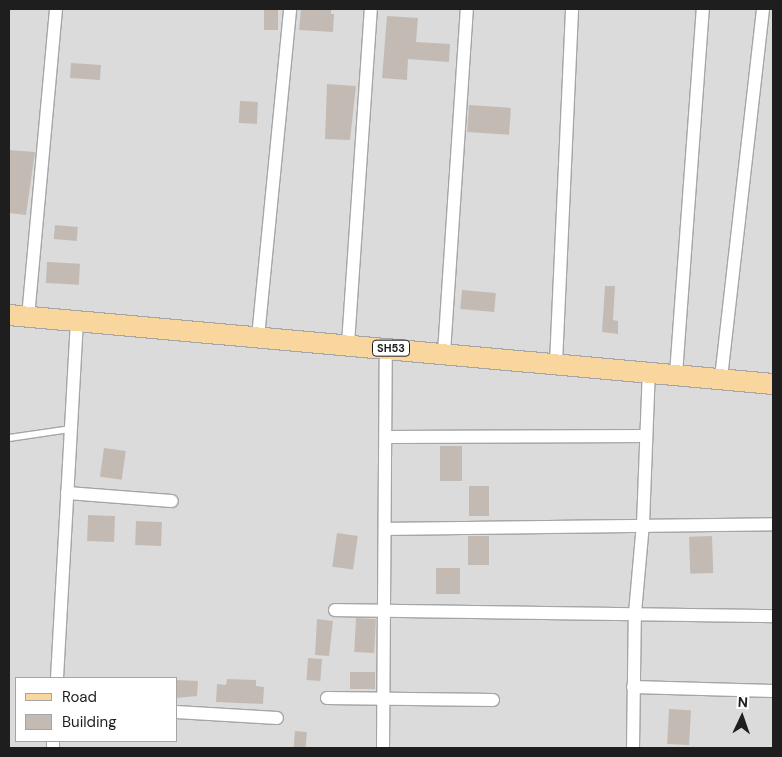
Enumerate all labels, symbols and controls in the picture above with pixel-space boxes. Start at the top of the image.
road number: SH53 [371,339,411,356]
legend [15,677,178,742]
text: Road [62,687,97,707]
north arrow [717,692,767,742]
text: N [737,693,748,711]
text: Building [62,712,117,732]

